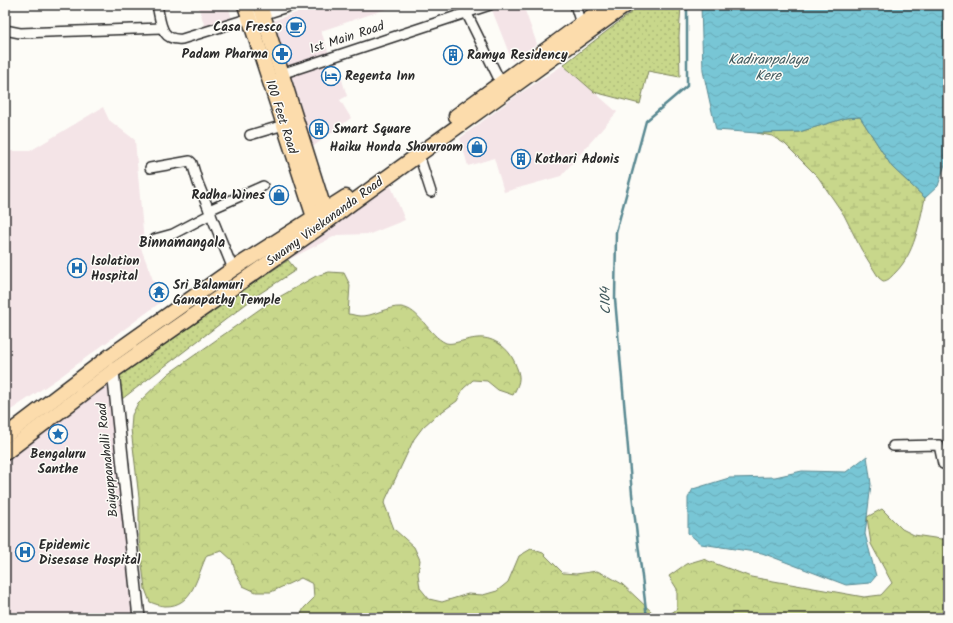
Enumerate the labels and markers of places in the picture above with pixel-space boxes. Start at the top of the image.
cafe icon: Casa Fresco [285,16,307,38]
place label: Casa Fresco [213,17,282,38]
pharmacy icon: Padam Pharma [271,43,293,65]
place label: Padam Pharma [182,44,268,65]
building icon: Ramya Residency [442,44,464,66]
place label: Ramya Residency [467,45,568,66]
hotel icon: Regenta Inn [320,65,342,87]
place label: Regenta Inn [345,66,415,87]
building icon: Smart Square [308,118,330,140]
place label: Smart Square [333,119,412,140]
shop icon: Haiku Honda Showroom [466,136,488,158]
place label: Haiku Honda Showroom [330,137,463,158]
building icon: Kothari Adonis [510,148,532,170]
place label: Kothari Adonis [535,149,619,170]
shop icon: Radha Wines [268,184,290,206]
place label: Radha Wines [191,185,265,206]
place label: Isolation Hospital [91,251,139,287]
hospital icon: Isolation Hospital [66,257,88,279]
place label: Sri Balamuri Ganapathy Temple [173,275,281,311]
temple icon: Sri Balamuri Ganapathy Temple [148,281,170,303]
place icon: Bengaluru Santhe [47,423,69,445]
place label: Bengaluru Santhe [30,444,86,480]
place label: Epidemic Disesase Hospital [39,535,141,571]
hospital icon: Epidemic Disesase Hospital [14,541,36,563]

